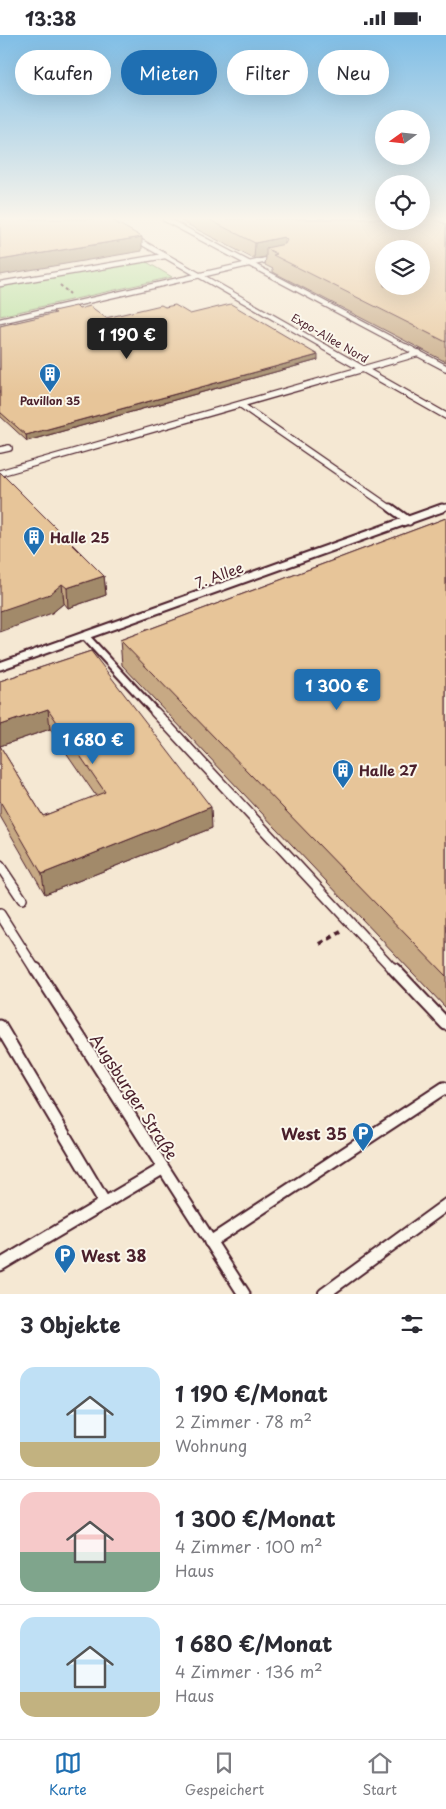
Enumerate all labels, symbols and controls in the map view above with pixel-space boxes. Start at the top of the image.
text: 13:38 [25,4,76,32]
chip: Kaufen [15,50,111,95]
chip: Mieten [121,50,217,95]
chip: Filter [227,50,308,95]
chip: Neu [318,50,389,95]
north arrow [375,110,430,165]
map controls [375,110,430,295]
button: locate [375,175,430,230]
button: layers [375,240,430,295]
street label: Expo-Allee Nord [288,309,372,367]
pin: 1 190 € [81,317,173,360]
text: 1 190 € [98,322,156,346]
building icon: Pavillon 35 [38,362,62,393]
place label: Pavillon 35 [20,392,80,409]
building icon: Halle 25 [22,525,46,556]
place label: Halle 25 [50,527,109,548]
street label: 7. Allee [192,556,246,593]
pin: 1 300 € [291,669,383,711]
text: 1 300 € [305,673,369,697]
pin: 1 680 € [47,723,139,765]
text: 1 680 € [62,727,124,751]
building icon: Halle 27 [331,758,355,789]
place label: Halle 27 [359,760,418,781]
street label: Augsburger Straße [85,1028,185,1164]
place label: West 35 [281,1121,347,1145]
parking icon: West 35 [351,1121,375,1152]
parking icon: West 38 [53,1243,77,1274]
place label: West 38 [81,1243,147,1267]
text: 3 Objekte [20,1308,121,1340]
icon: filters [398,1310,426,1338]
text: 1 190 €/Monat [175,1377,328,1409]
icon: home [60,1387,120,1447]
text: 2 Zimmer · 78 m² [175,1409,312,1433]
text: Wohnung [175,1433,247,1457]
text: 1 300 €/Monat [175,1502,336,1534]
icon: home [60,1512,120,1572]
text: 4 Zimmer · 100 m² [175,1534,323,1558]
text: Haus [175,1558,214,1582]
text: 1 680 €/Monat [175,1627,332,1659]
icon: home [60,1637,120,1697]
text: 4 Zimmer · 136 m² [175,1659,322,1683]
text: Haus [175,1683,214,1707]
tab: Karte [49,1749,87,1800]
tab: Gespeichert [185,1749,264,1800]
tab: Start [362,1749,397,1800]

